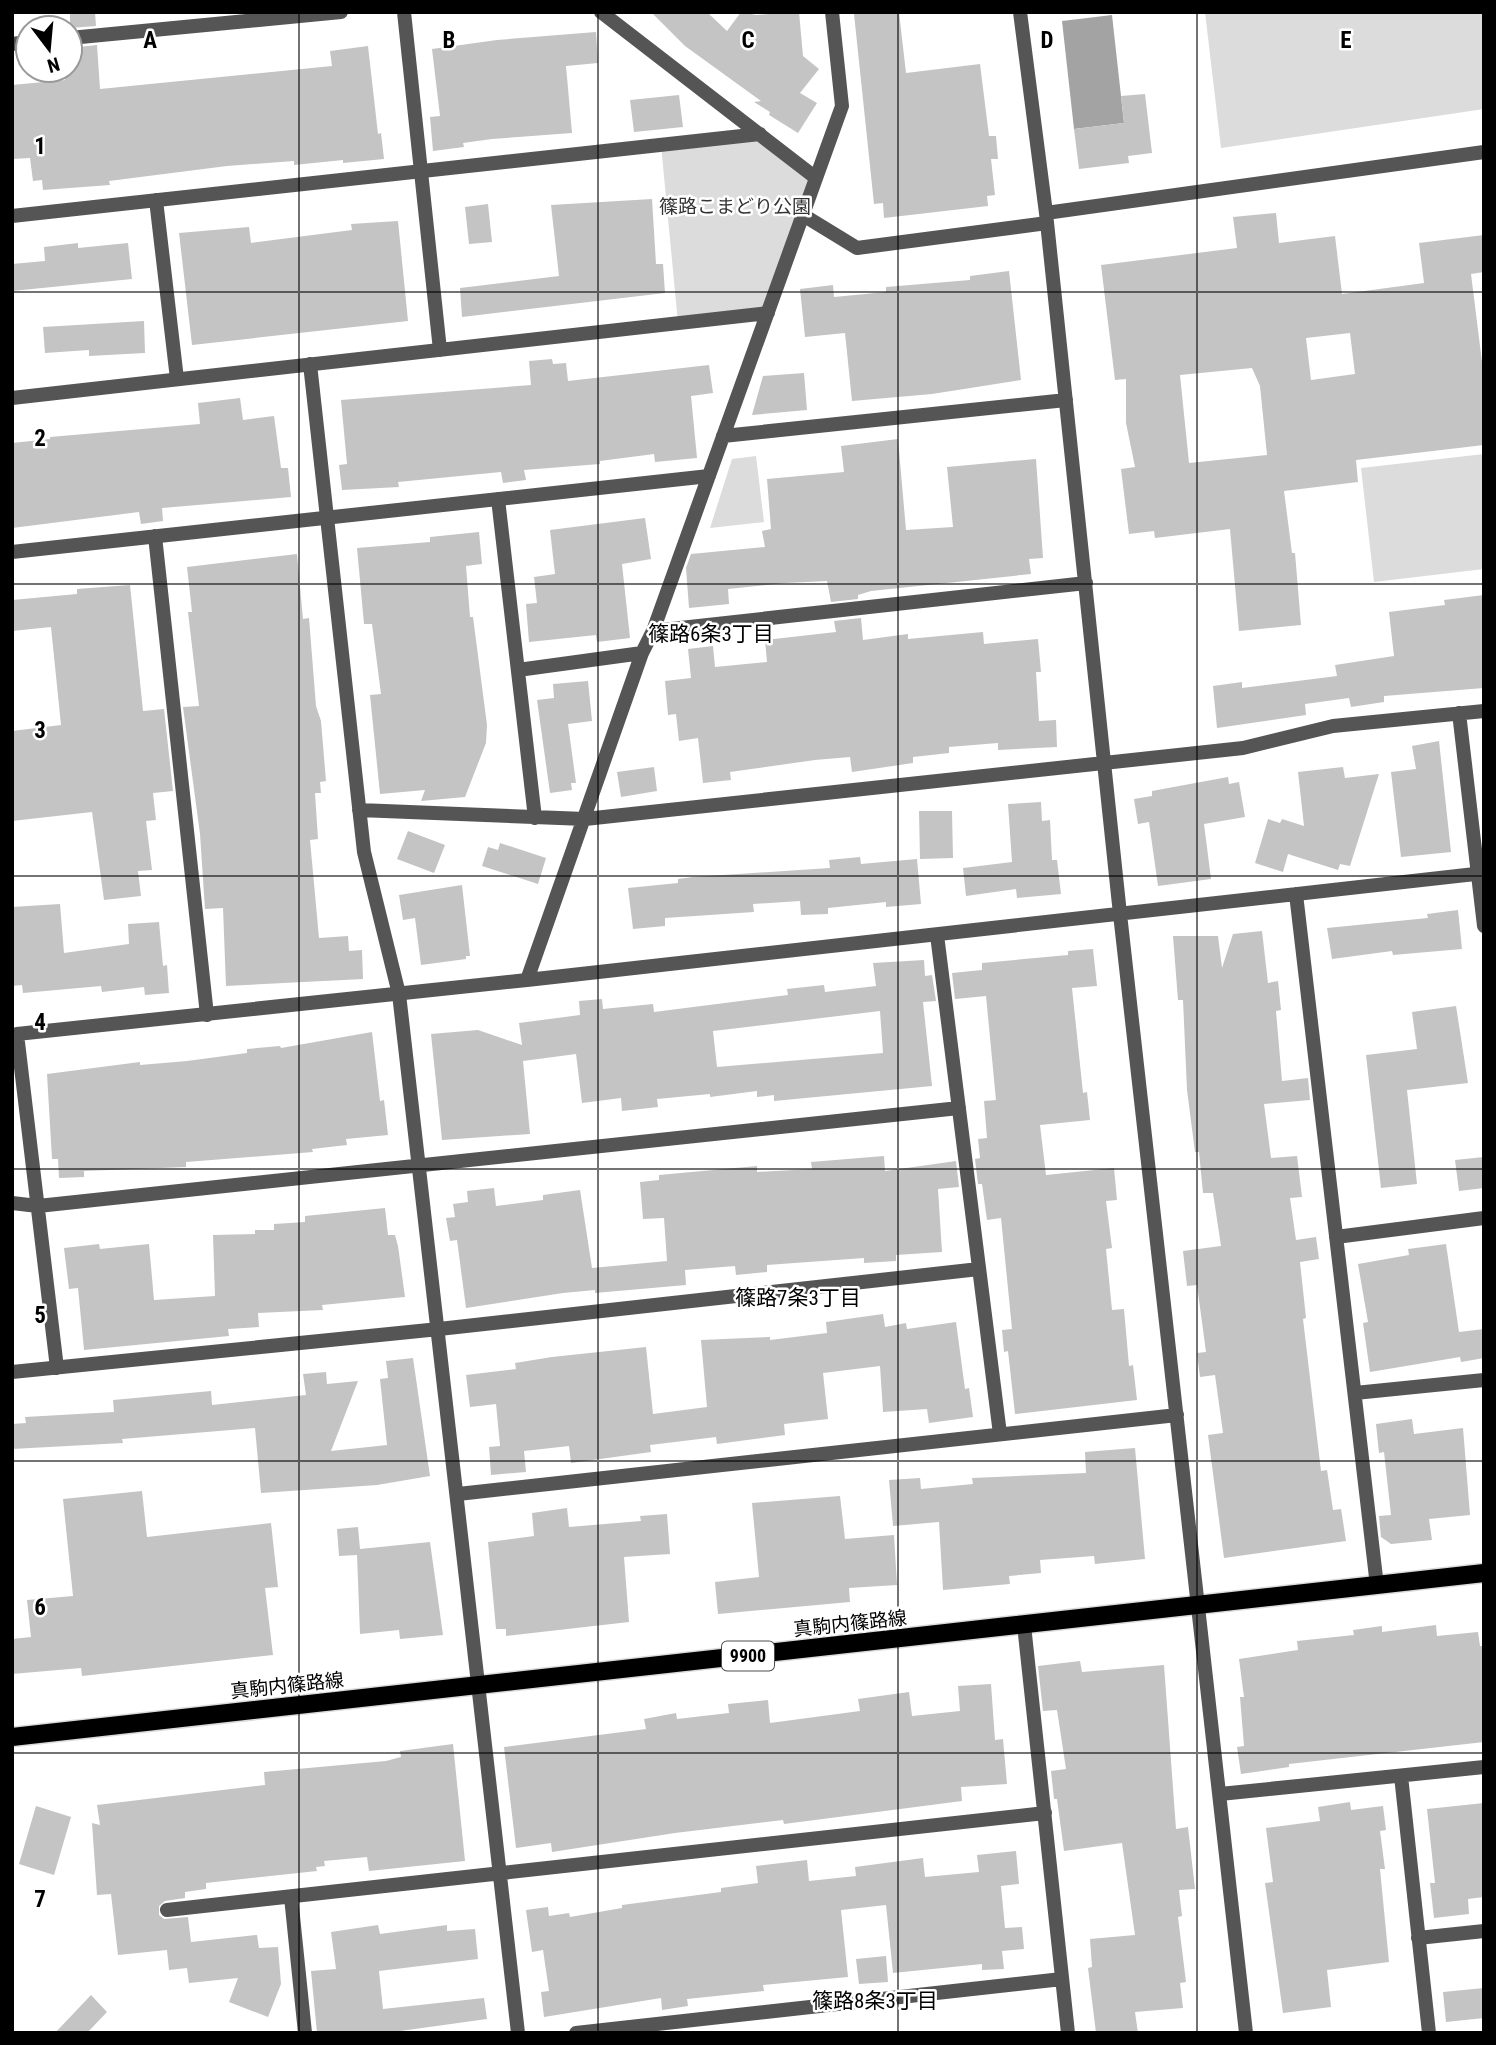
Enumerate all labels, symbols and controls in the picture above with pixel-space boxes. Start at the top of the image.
north arrow [14,14,84,84]
text: A [143,27,157,54]
text: B [443,27,455,54]
text: C [741,27,755,54]
text: D [1041,27,1054,54]
text: E [1340,27,1352,54]
text: N [45,52,62,78]
text: 1 [34,133,46,160]
park label: 篠路こまどり公園 [659,195,811,218]
text: 2 [34,425,46,452]
district label: 篠路6条3丁目 [648,622,774,646]
text: 3 [34,717,46,744]
text: 4 [34,1009,46,1036]
district label: 篠路7条3丁目 [735,1286,861,1310]
text: 5 [34,1302,46,1329]
text: 6 [34,1594,46,1621]
street label: 真駒内篠路線 [792,1606,908,1641]
road number: 9900 [722,1642,774,1671]
street label: 真駒内篠路線 [229,1668,345,1703]
text: 7 [34,1886,46,1913]
district label: 篠路8条3丁目 [812,1989,938,2013]

